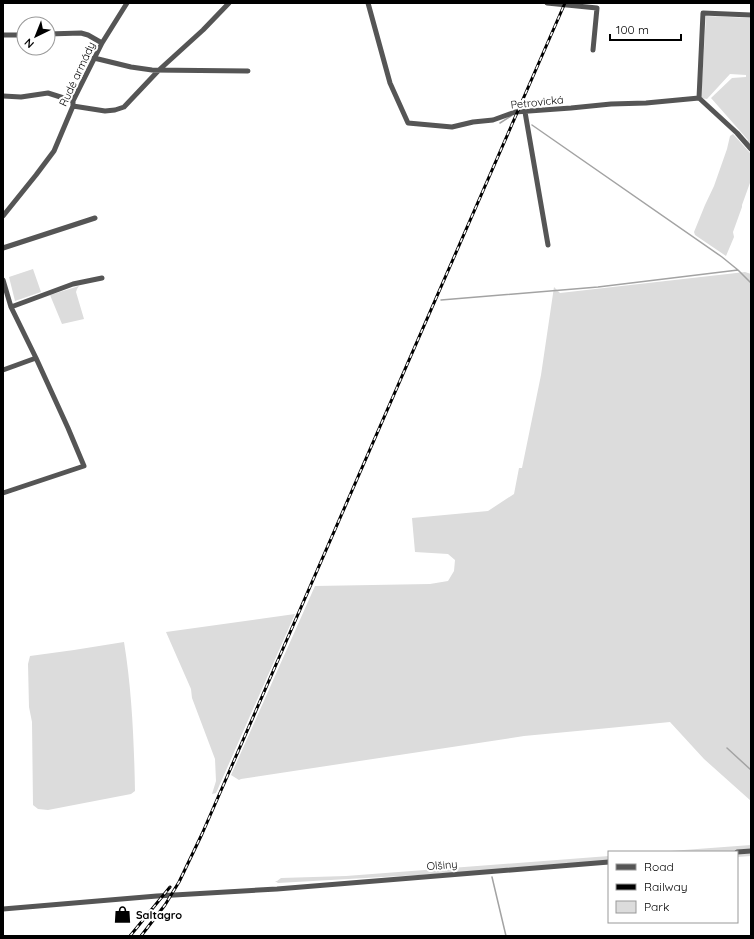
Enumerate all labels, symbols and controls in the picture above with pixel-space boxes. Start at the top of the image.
north arrow [16,16,56,56]
scale bar [610,16,681,42]
text: 100 m [616,22,649,37]
text: N [21,35,37,51]
street label: Rudé armády [56,39,98,109]
street label: Petrovická [510,92,564,112]
legend [608,851,738,923]
street label: Olšiny [426,857,458,873]
text: Road [644,859,674,874]
text: Railway [644,879,688,894]
text: Park [644,899,669,914]
shop icon: Saltagro [113,905,133,925]
place label: Saltagro [136,908,182,922]

